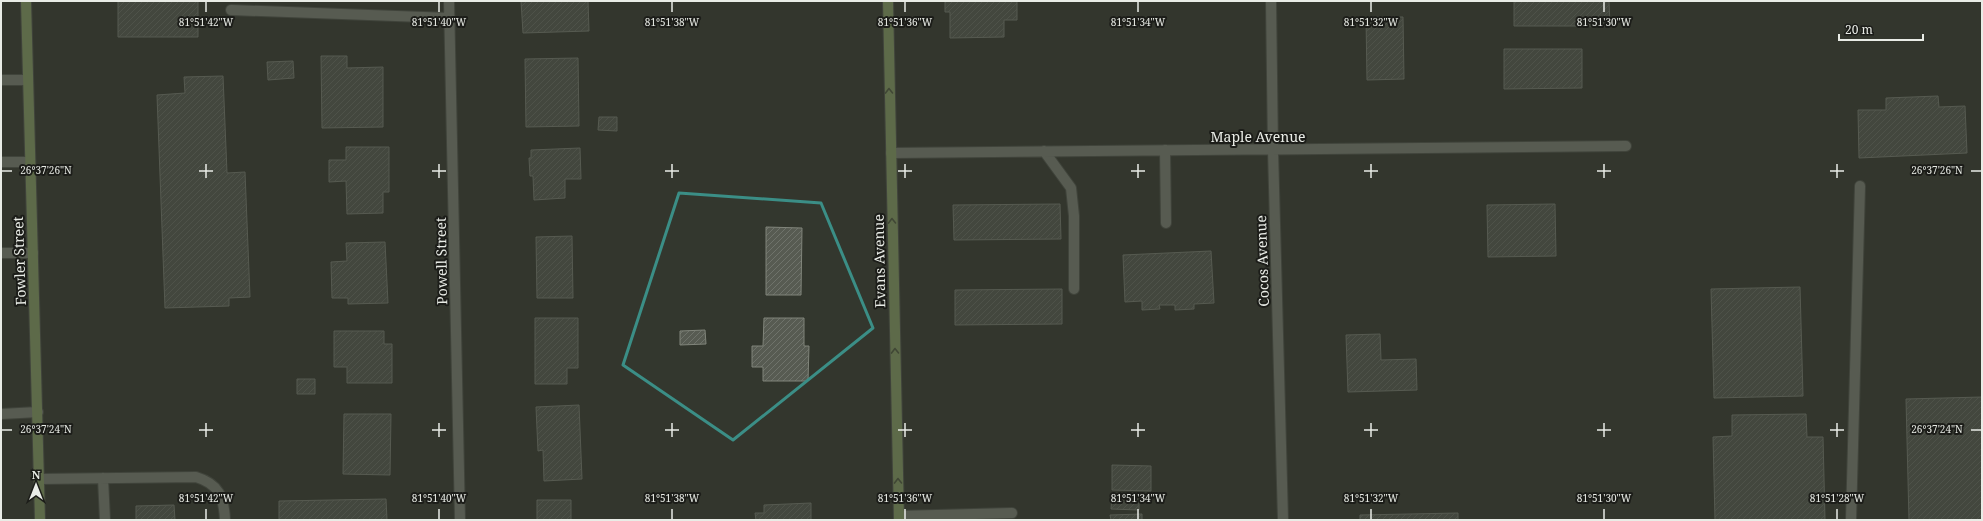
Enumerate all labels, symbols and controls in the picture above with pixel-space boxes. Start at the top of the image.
text: 81°51'42"W [179,15,234,29]
text: 81°51'40"W [412,15,467,29]
text: 81°51'38"W [645,15,700,29]
text: 81°51'36"W [878,15,933,29]
text: 81°51'34"W [1111,15,1166,29]
text: 81°51'32"W [1344,15,1399,29]
text: 81°51'30"W [1577,15,1632,29]
scale bar [1839,16,1923,42]
text: 20 m [1845,21,1873,38]
one-way arrow [885,88,894,94]
street label: Maple Avenue [1210,127,1306,146]
text: 26°37'26"N [20,163,72,177]
text: 26°37'26"N [1911,163,1963,177]
street label: Evans Avenue [869,214,889,308]
street label: Cocos Avenue [1251,215,1273,307]
street label: Fowler Street [8,216,30,306]
street label: Powell Street [431,217,451,305]
one-way arrow [888,218,896,224]
one-way arrow [891,348,899,354]
text: 26°37'24"N [20,422,72,436]
text: 26°37'24"N [1911,422,1963,436]
north arrow [16,465,56,505]
text: N [32,467,41,482]
one-way arrow [894,478,902,484]
text: 81°51'42"W [179,491,234,505]
text: 81°51'40"W [412,491,467,505]
text: 81°51'38"W [645,491,700,505]
text: 81°51'36"W [878,491,933,505]
text: 81°51'34"W [1111,491,1166,505]
text: 81°51'32"W [1344,491,1399,505]
text: 81°51'30"W [1577,491,1632,505]
text: 81°51'28"W [1810,491,1865,505]

